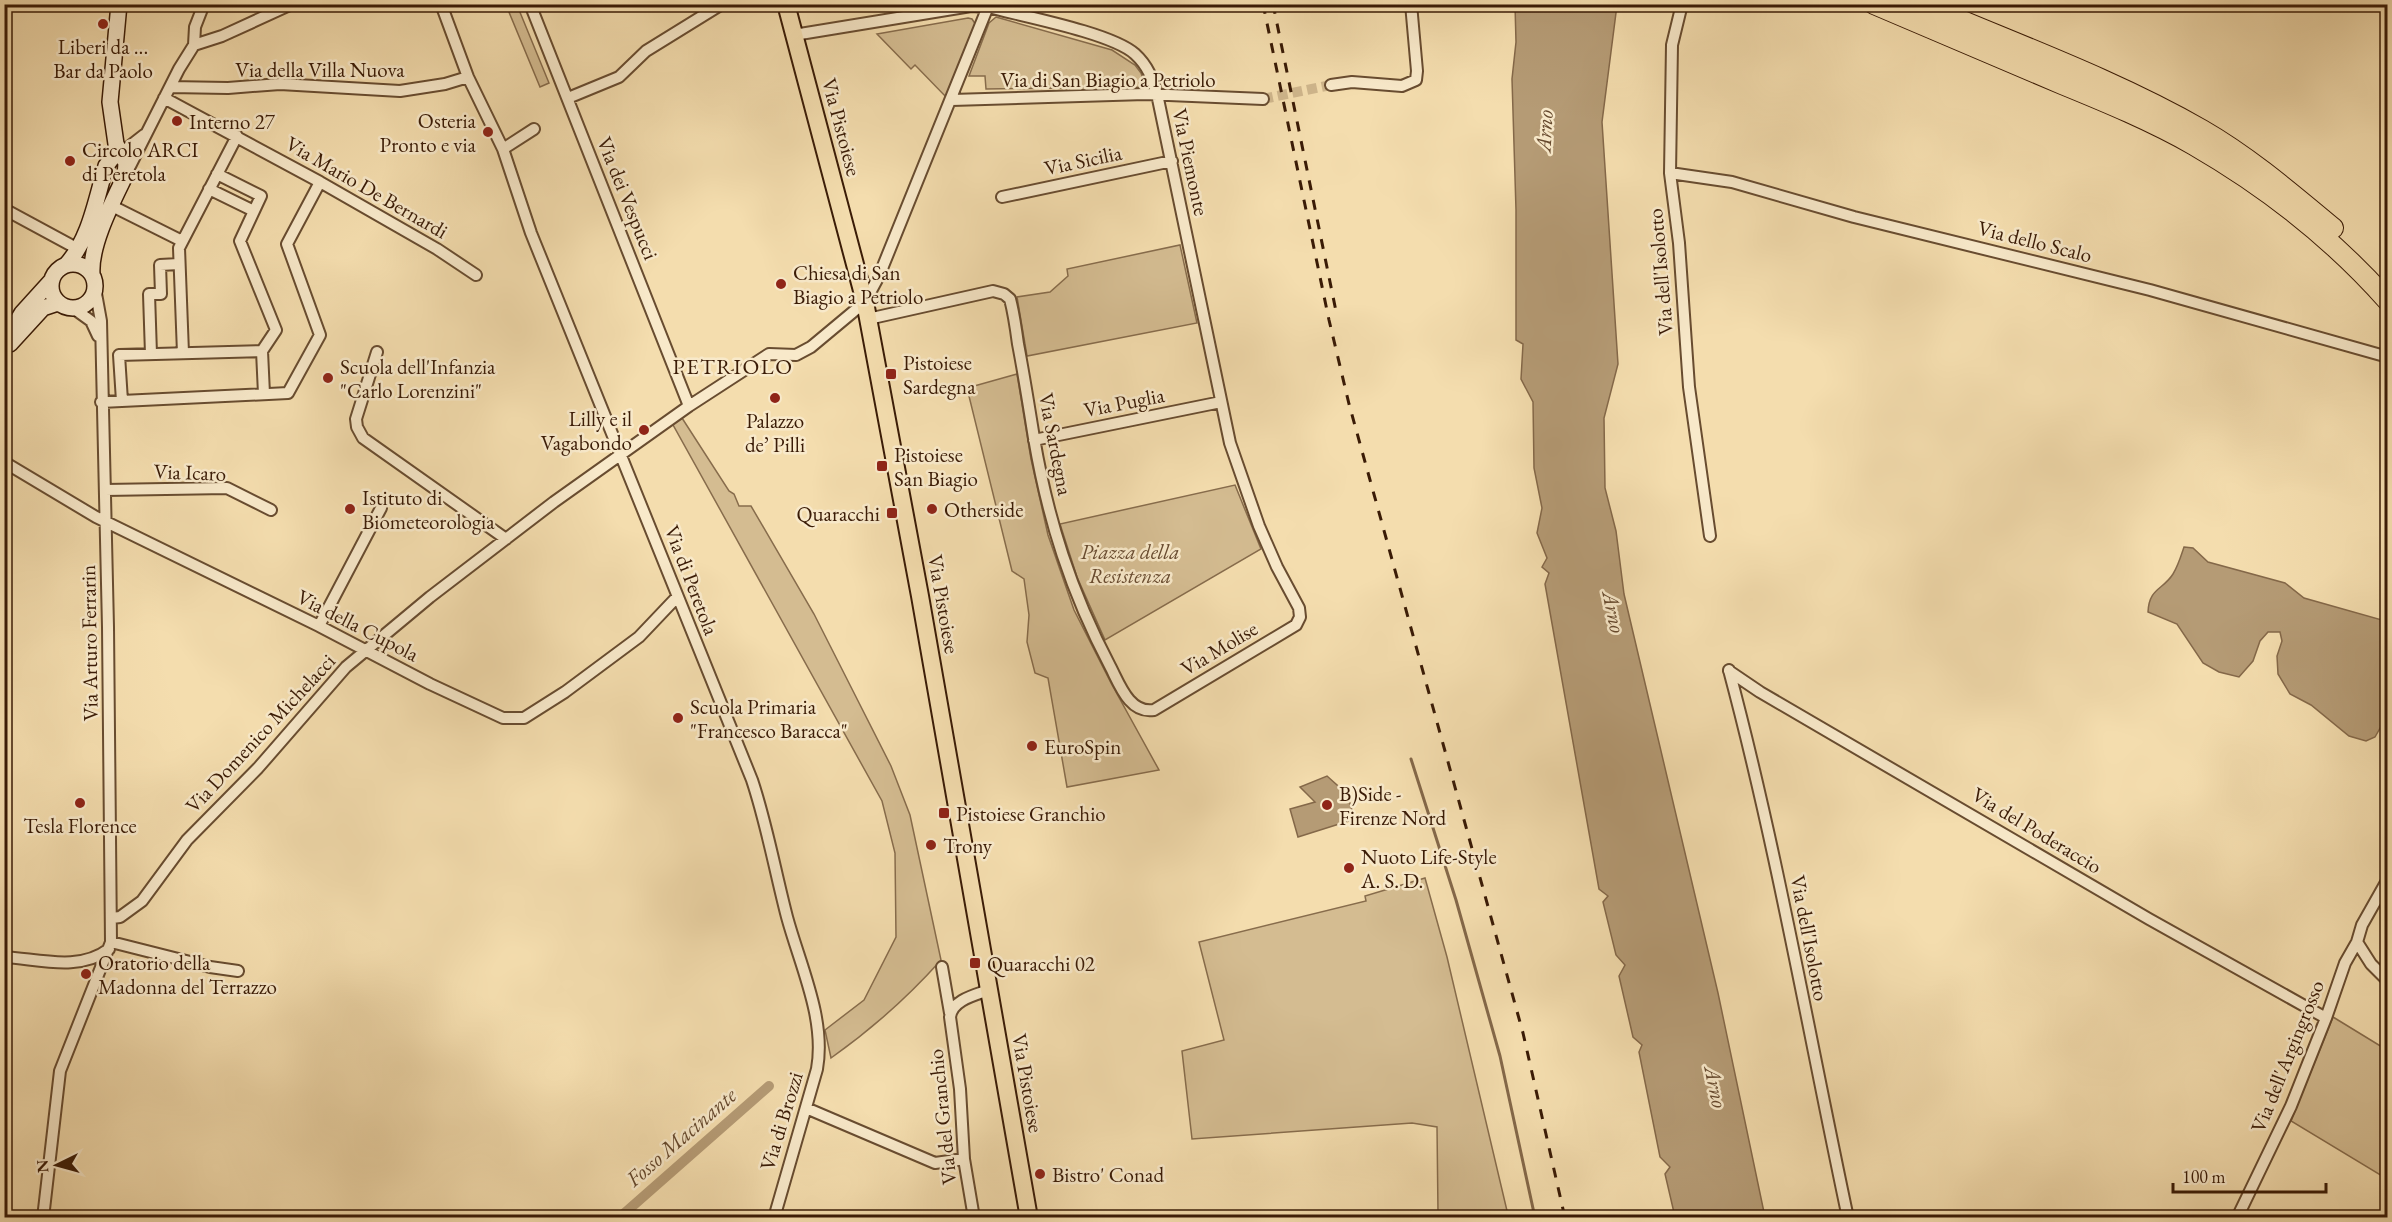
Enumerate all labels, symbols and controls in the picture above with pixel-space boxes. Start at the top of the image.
marker: Liberi da ... Bar da Paolo [96,17,110,31]
place label: Liberi da ... Bar da Paolo [53,33,153,84]
street label: Via della Villa Nuova [235,56,405,83]
street label: Via di San Biagio a Petriolo [1000,66,1216,93]
street label: Via Pistoiese [816,75,868,179]
street label: Via Piemonte [1166,106,1216,218]
place label: Osteria Pronto e via [380,107,477,158]
place label: Interno 27 [189,108,276,135]
water label: Arno [1528,109,1560,155]
marker: Interno 27 [170,114,184,128]
marker: Osteria Pronto e via [481,125,495,139]
street label: Via Mario De Bernardi [281,130,453,244]
street label: Via dei Vespucci [591,133,665,263]
place label: Circolo ARCI di Peretola [82,136,198,187]
street label: Via Sicilia [1042,138,1125,181]
marker: Circolo ARCI di Peretola [63,154,77,168]
street label: Via dell'Isolotto [1641,207,1679,337]
street label: Via dello Scalo [1975,214,2095,268]
place label: Chiesa di San Biagio a Petriolo [793,259,923,310]
marker: Chiesa di San Biagio a Petriolo [774,277,788,291]
place label: Pistoiese Sardegna [903,349,976,400]
district label: PETRIOLO [673,352,793,381]
place label: Scuola dell'Infanzia "Carlo Lorenzini" [340,353,496,404]
marker: Pistoiese Sardegna [884,367,898,381]
marker: Scuola dell'Infanzia "Carlo Lorenzini" [321,371,335,385]
street label: Via Puglia [1081,381,1167,423]
street label: Via Sardegna [1033,390,1079,498]
marker: Palazzo de’ Pilli [768,391,782,405]
place label: Lilly e il Vagabondo [541,405,632,456]
place label: Palazzo de’ Pilli [745,407,805,458]
marker: Lilly e il Vagabondo [637,423,651,437]
place label: Pistoiese San Biagio [894,441,978,492]
street label: Via Icaro [153,457,227,487]
marker: Pistoiese San Biagio [875,459,889,473]
place label: Istituto di Biometeorologia [362,484,495,535]
place label: Otherside [944,496,1023,523]
place label: Quaracchi [797,500,880,528]
marker: Istituto di Biometeorologia [343,502,357,516]
marker: Otherside [925,502,939,516]
marker: Quaracchi [885,506,899,520]
street label: Via di Peretola [659,521,726,639]
park label: Piazza della Resistenza [1080,538,1180,589]
street label: Via Pistoiese [922,552,966,656]
street label: Via Arturo Ferrarin [74,565,104,721]
street label: Via della Cupola [293,583,424,668]
water label: Arno [1595,586,1633,636]
street label: Via Molise [1176,614,1262,682]
street label: Via Domenico Michelacci [179,648,341,818]
place label: Scuola Primaria "Francesco Baracca" [690,693,848,744]
marker: Scuola Primaria "Francesco Baracca" [671,711,685,725]
place label: EuroSpin [1044,733,1121,760]
marker: EuroSpin [1025,739,1039,753]
place label: B)Side - Firenze Nord [1339,780,1447,831]
street label: Via del Poderaccio [1967,781,2107,879]
marker: Tesla Florence [73,796,87,810]
marker: B)Side - Firenze Nord [1320,798,1334,812]
place label: Pistoiese Granchio [956,800,1106,827]
marker: Pistoiese Granchio [937,806,951,820]
place label: Tesla Florence [23,812,137,839]
place label: Trony [943,832,993,859]
marker: Trony [924,838,938,852]
place label: Nuoto Life-Style A. S. D. [1360,843,1497,894]
marker: Nuoto Life-Style A. S. D. [1342,861,1356,875]
street label: Via dell'Isolotto [1785,873,1835,1003]
place label: Oratorio della Madonna del Terrazzo [98,949,277,1000]
place label: Quaracchi 02 [987,950,1095,978]
marker: Quaracchi 02 [968,956,982,970]
marker: Oratorio della Madonna del Terrazzo [79,967,93,981]
street label: Via dell'Argingrosso [2244,976,2330,1136]
street label: Via Pistoiese [1006,1031,1050,1135]
street label: Via del Granchio [921,1048,963,1186]
water label: Arno [1697,1061,1735,1111]
street label: Via di Brozzi [753,1068,809,1174]
water label: Fosso Macinante [619,1081,743,1194]
north arrow [27,1135,87,1195]
scale bar [2173,1156,2326,1194]
text: N [32,1159,54,1174]
place label: Bistro' Conad [1052,1161,1164,1188]
text: 100 m [2182,1165,2226,1188]
marker: Bistro' Conad [1033,1167,1047,1181]

